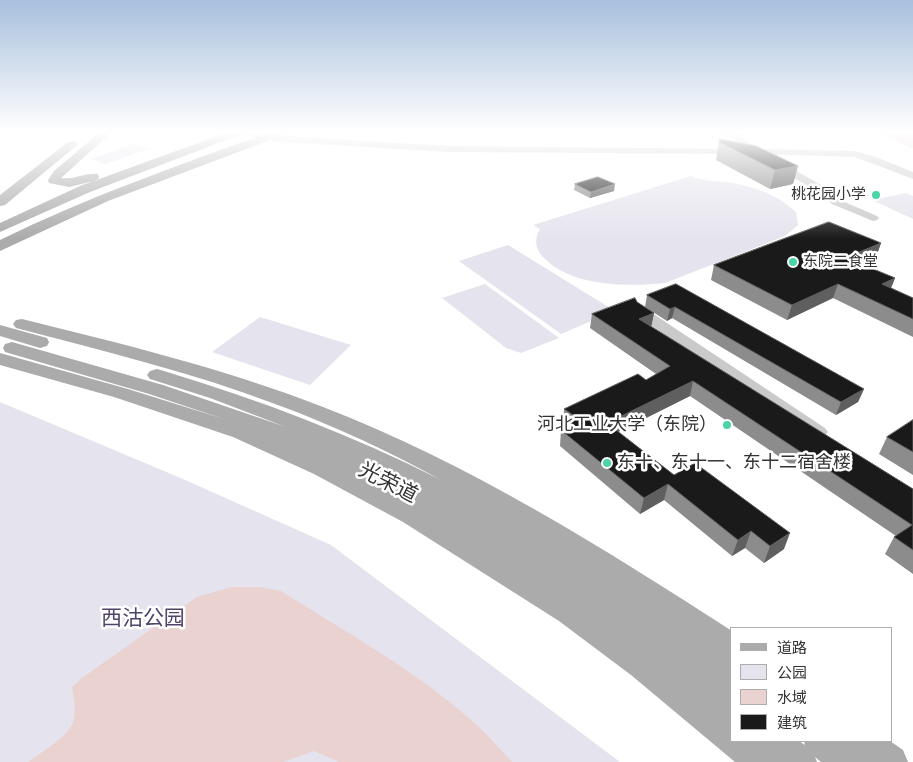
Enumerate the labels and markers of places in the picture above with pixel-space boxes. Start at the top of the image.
place label: 桃花园小学 [791,186,866,204]
marker: 桃花园小学 [870,189,882,201]
place label: 东院二食堂 [803,253,878,271]
marker: 东院二食堂 [787,256,799,268]
place label: 河北工业大学（东院） [537,414,717,436]
marker: 河北工业大学（东院） [721,419,733,431]
place label: 东十、东十一、东十二宿舍楼 [617,452,851,474]
marker: 东十、东十一、东十二宿舍楼 [601,457,613,469]

